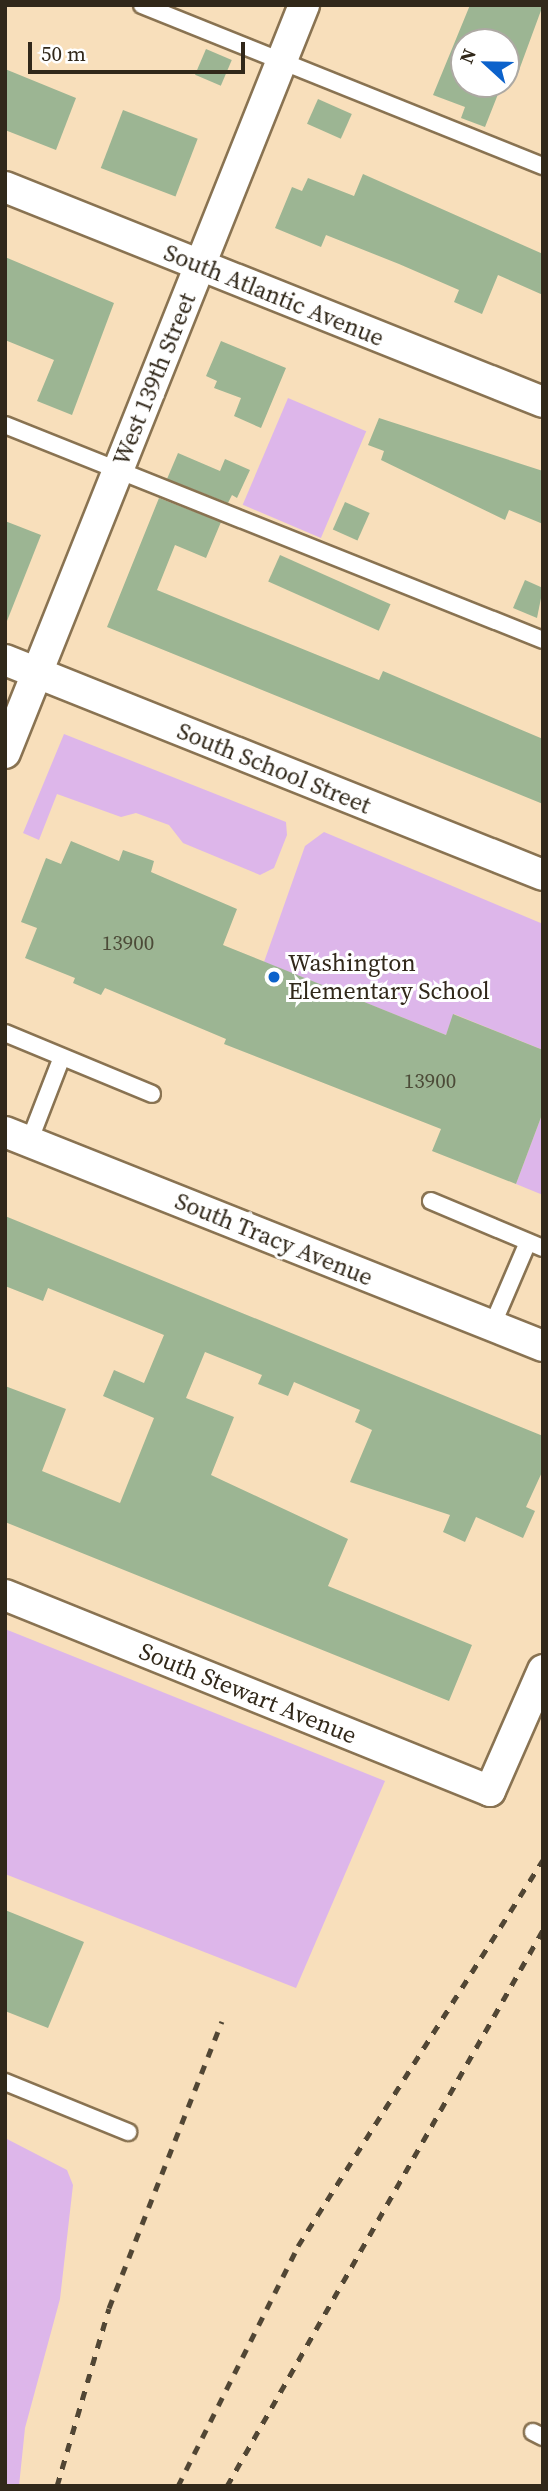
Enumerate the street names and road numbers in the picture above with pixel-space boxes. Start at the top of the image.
street label: South Atlantic Avenue [160,238,388,352]
street label: West 139th Street [106,289,202,469]
street label: South School Street [173,716,375,820]
street label: South Tracy Avenue [171,1186,377,1292]
street label: South Stewart Avenue [135,1636,361,1750]

